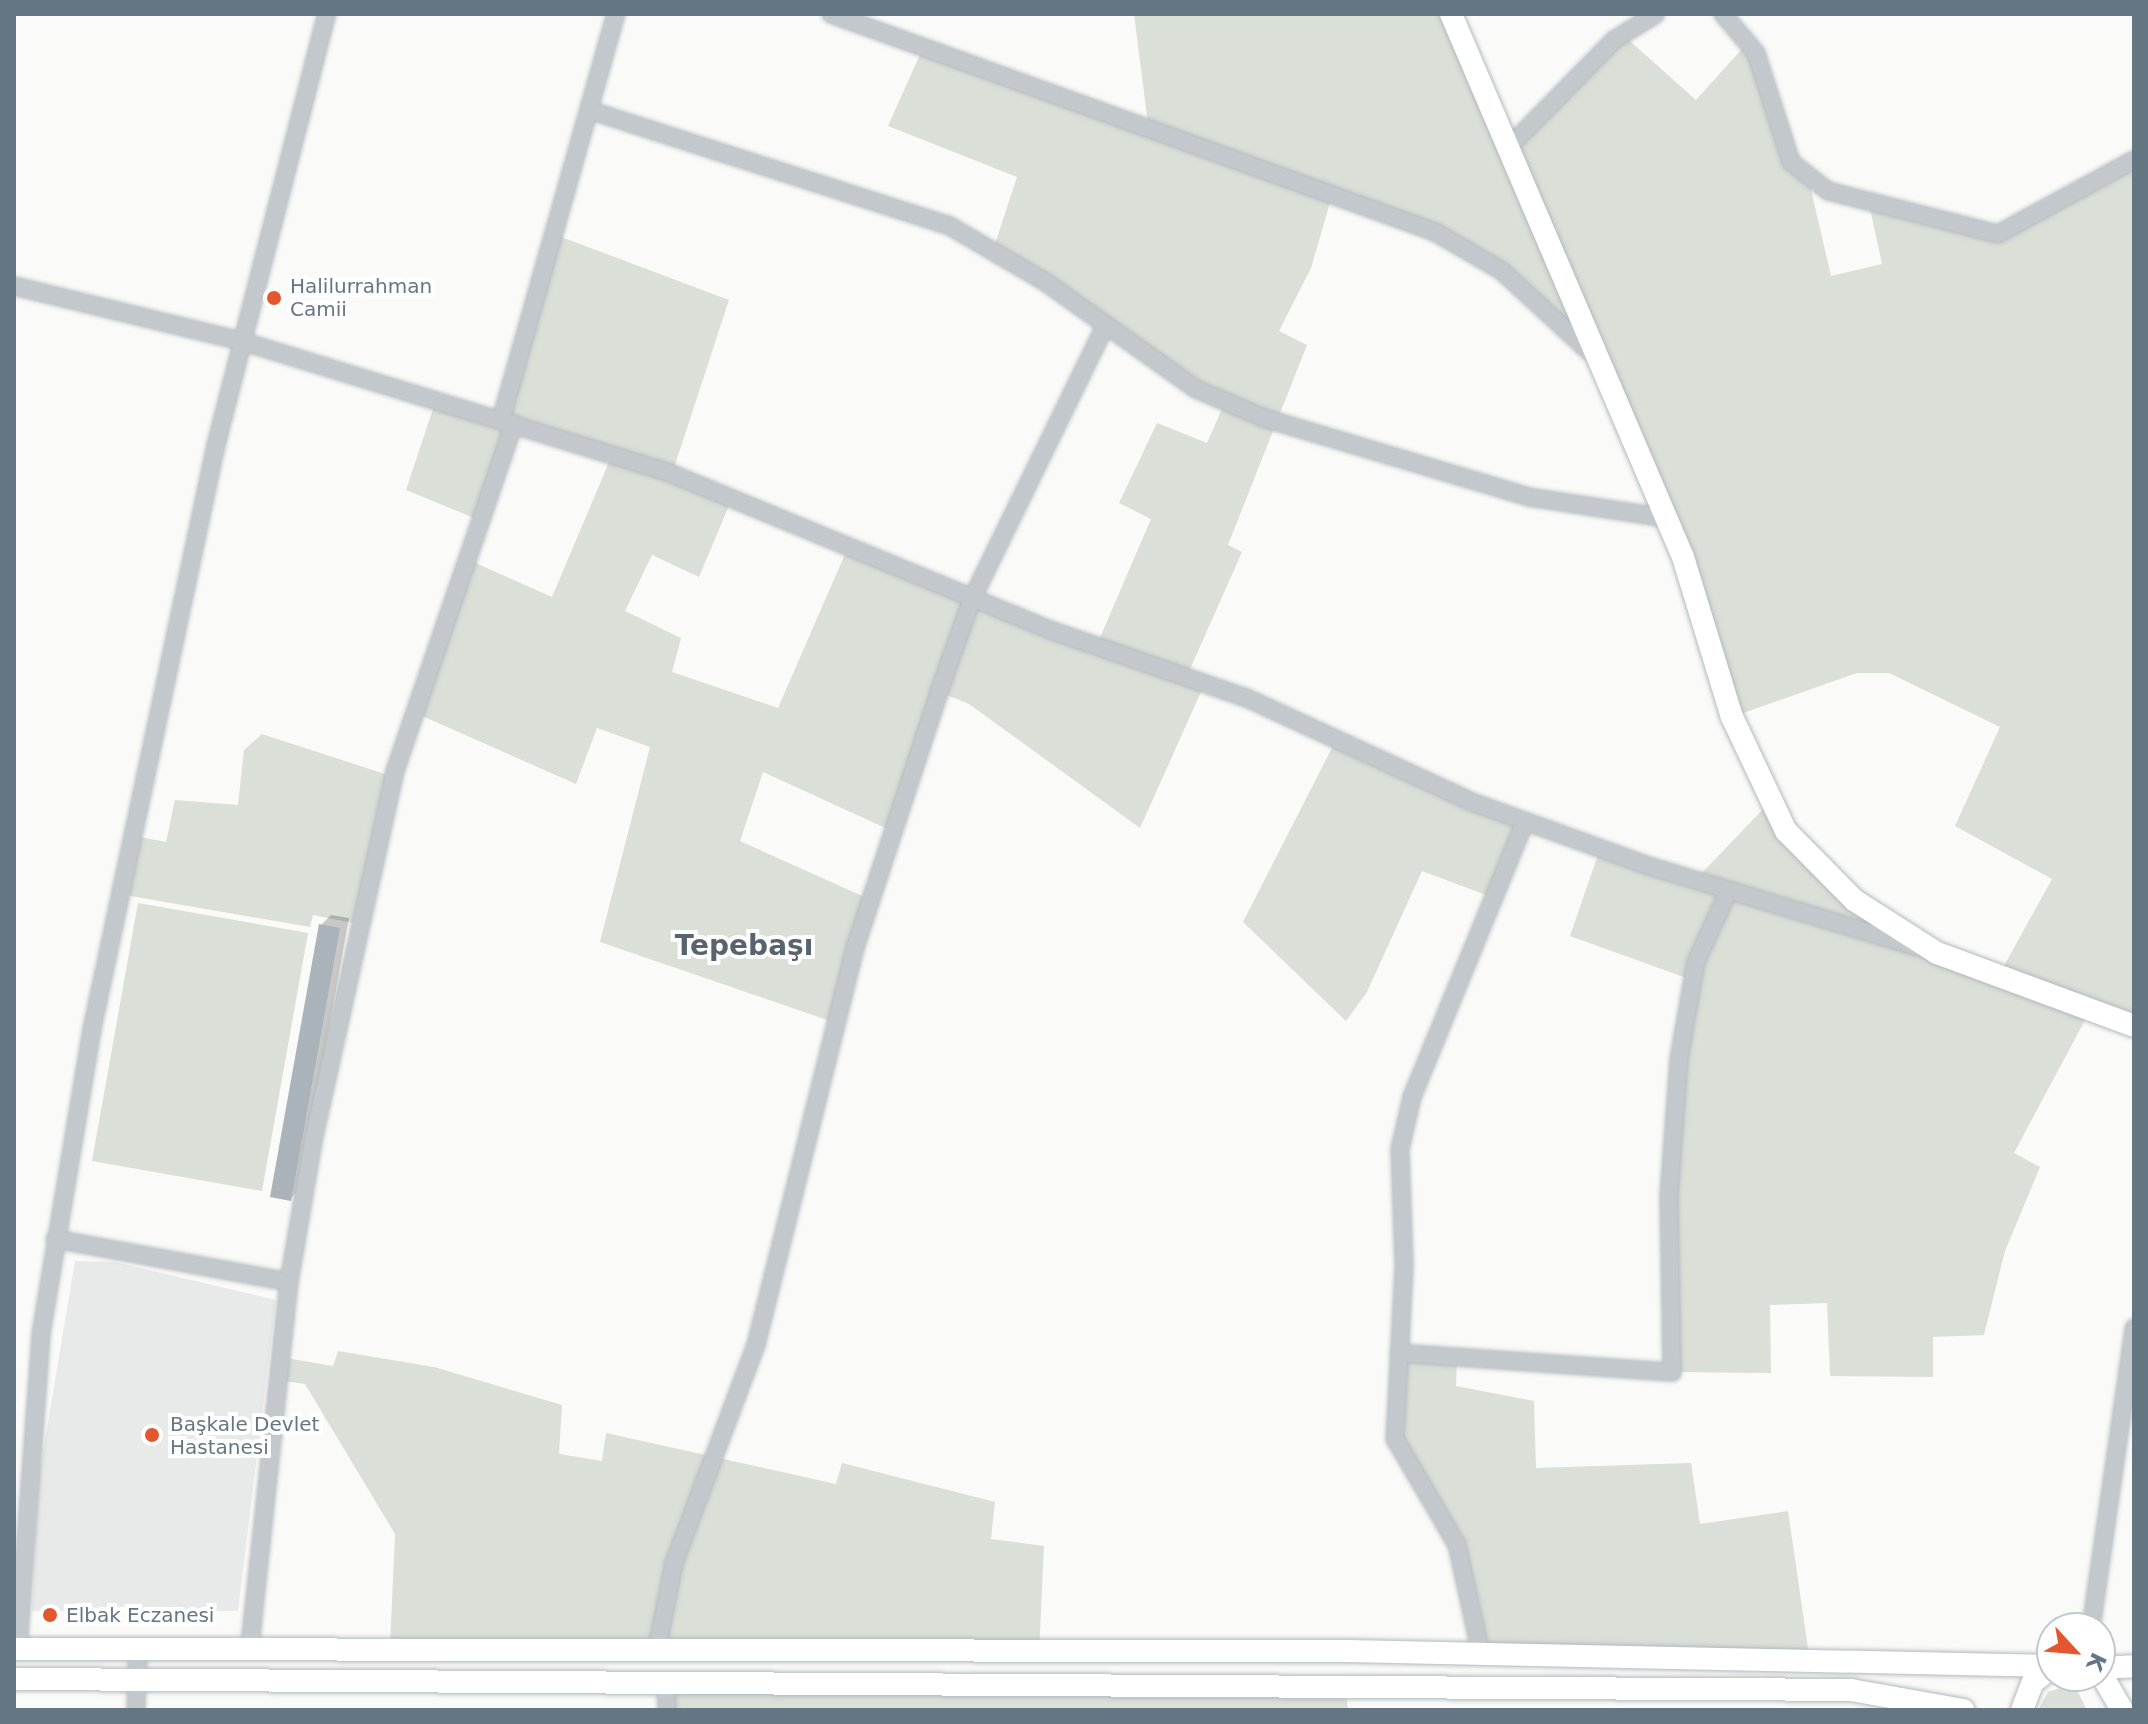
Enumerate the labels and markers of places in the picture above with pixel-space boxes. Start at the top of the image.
place label: Halilurrahman Camii [290,274,432,321]
marker: Halilurrahman Camii [265,289,283,307]
place label: Başkale Devlet Hastanesi [170,1412,319,1459]
marker: Başkale Devlet Hastanesi [141,1424,163,1446]
place label: Elbak Eczanesi [66,1603,214,1627]
marker: Elbak Eczanesi [41,1606,59,1624]

